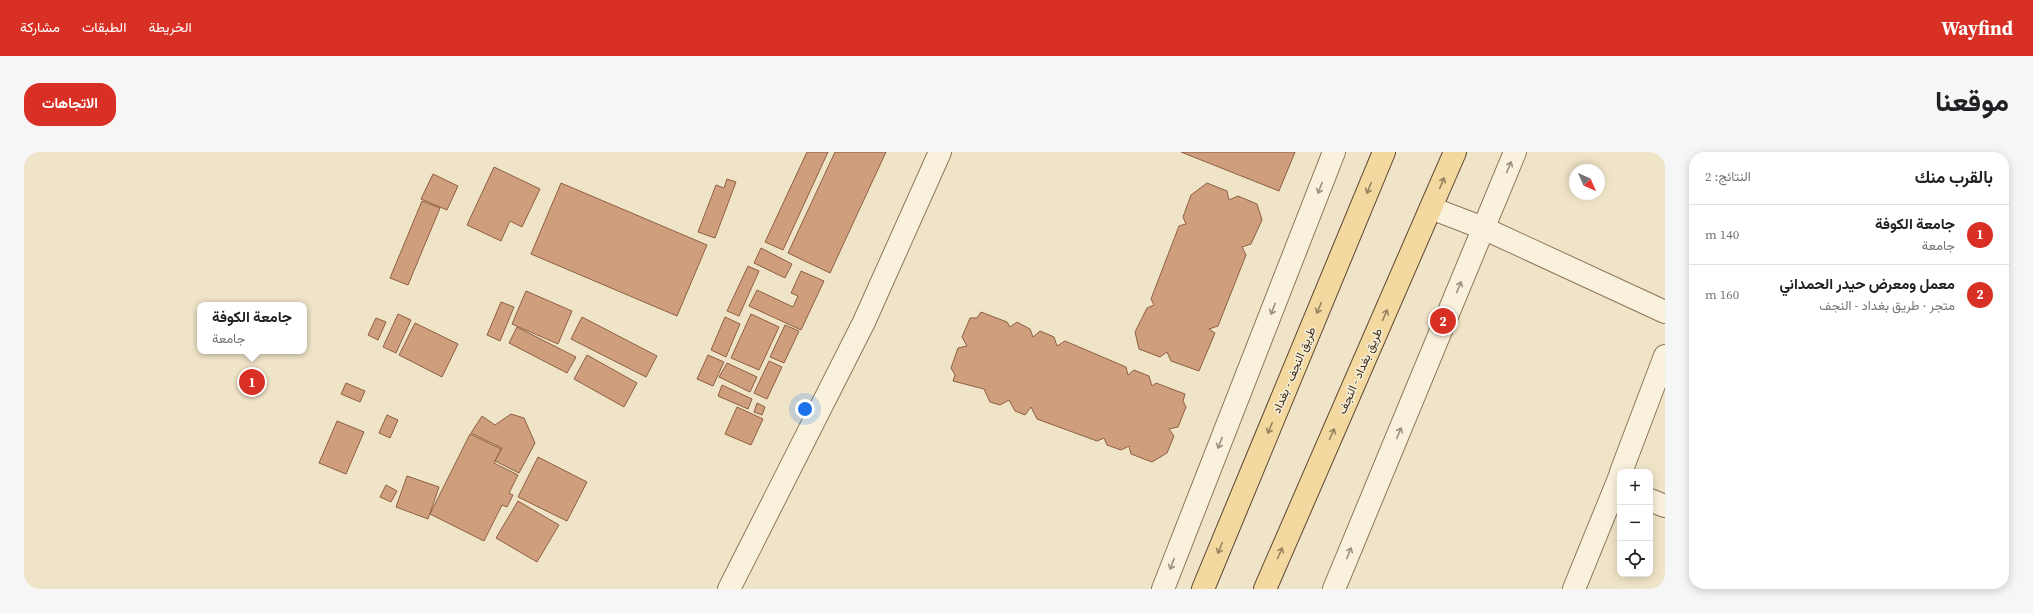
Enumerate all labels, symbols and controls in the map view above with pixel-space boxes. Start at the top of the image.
text: Wayfind [1941,15,2013,41]
text: مشاركة [20,17,60,37]
text: الطبقات [82,17,126,37]
text: الخريطة [148,17,192,37]
text: موقعنا [1935,82,2009,120]
button: الاتجاهات [24,83,116,126]
one-way arrow [1505,161,1513,173]
north arrow [1569,164,1605,200]
text: بالقرب منك [1915,165,1993,189]
text: النتائج: 2 [1705,168,1751,185]
one-way arrow [1438,177,1446,189]
one-way arrow [1316,182,1324,194]
one-way arrow [1365,182,1373,194]
text: جامعة الكوفة [1875,213,1955,234]
text: 140 m [1705,226,1739,243]
text: 1 [1976,226,1984,243]
text: جامعة [1922,237,1955,254]
text: معمل ومعرض حيدر الحمداني [1780,273,1955,294]
one-way arrow [1456,281,1463,293]
text: 160 m [1705,286,1739,303]
text: 2 [1976,286,1984,303]
text: متجر · طريق بغداد - النجف [1819,297,1955,314]
popup [197,302,307,354]
one-way arrow [1315,302,1323,314]
one-way arrow [1268,303,1276,315]
text: جامعة الكوفة [212,306,292,327]
pin: 2 [1430,306,1456,336]
one-way arrow [1381,309,1389,321]
street label: طريق النجف - بغداد [1269,324,1320,416]
street label: طريق بغداد - النجف [1334,325,1386,417]
text: جامعة [212,330,245,347]
pin: 1 [239,367,265,397]
your location [795,399,815,419]
one-way arrow [1265,422,1273,434]
one-way arrow [1395,427,1403,439]
one-way arrow [1329,429,1337,441]
one-way arrow [1216,437,1223,449]
map controls [1617,469,1653,577]
button: + [1617,469,1653,505]
button: − [1617,505,1653,541]
button: locate [1617,541,1653,577]
one-way arrow [1215,542,1223,554]
one-way arrow [1345,547,1353,559]
one-way arrow [1277,548,1285,560]
one-way arrow [1168,558,1176,570]

